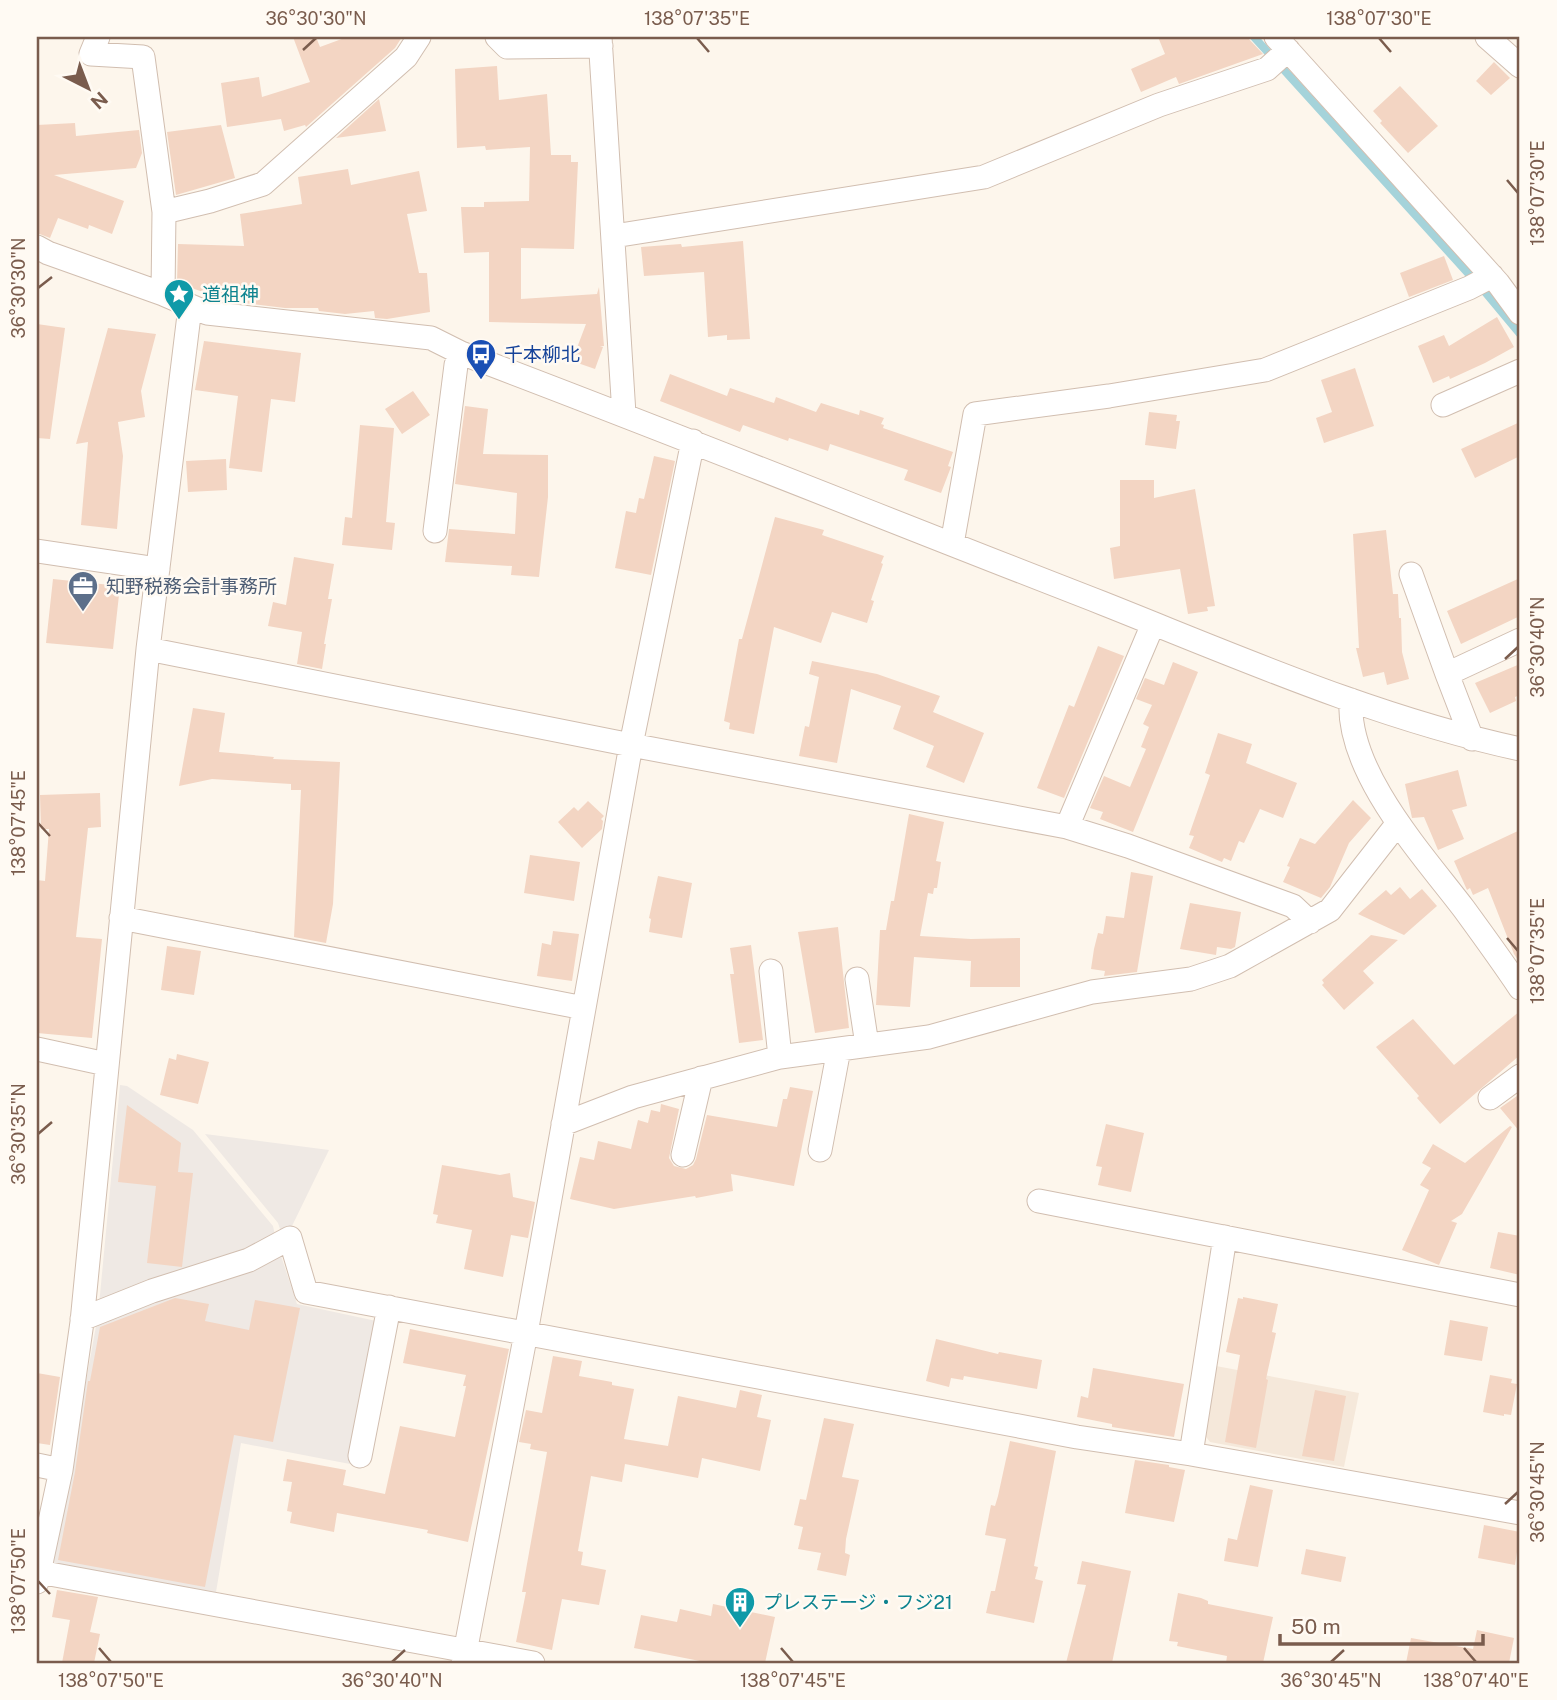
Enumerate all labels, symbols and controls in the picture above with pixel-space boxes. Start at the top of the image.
text: 36°30'30"N [266,8,366,29]
text: 138°07'35"E [644,8,750,29]
text: 138°07'30"E [1326,8,1432,29]
north arrow [52,52,122,122]
text: N [86,87,112,114]
text: 138°07'30"E [1527,140,1548,246]
text: 36°30'30"N [8,238,29,338]
place icon: 道祖神 [162,277,196,321]
place label: 道祖神 [202,283,259,305]
bus stop icon: 千本柳北 [464,337,498,381]
place label: 千本柳北 [504,343,580,365]
office icon: 知野税務会計事務所 [66,569,100,613]
place label: 知野税務会計事務所 [106,575,277,597]
text: 36°30'40"N [1527,596,1548,698]
text: 138°07'45"E [8,770,29,876]
text: 138°07'35"E [1527,898,1548,1004]
text: 36°30'35"N [8,1083,29,1185]
text: 36°30'45"N [1527,1441,1548,1543]
text: 138°07'50"E [8,1528,29,1634]
building icon: プレステージ・フジ21 [723,1585,757,1629]
place label: プレステージ・フジ21 [763,1591,953,1613]
scale bar [1280,1602,1484,1646]
text: 50 m [1291,1614,1341,1639]
text: 138°07'50"E [58,1670,164,1691]
text: 36°30'40"N [341,1670,443,1691]
text: 138°07'45"E [740,1670,846,1691]
text: 36°30'45"N [1280,1670,1382,1691]
text: 138°07'40"E [1423,1670,1529,1691]

